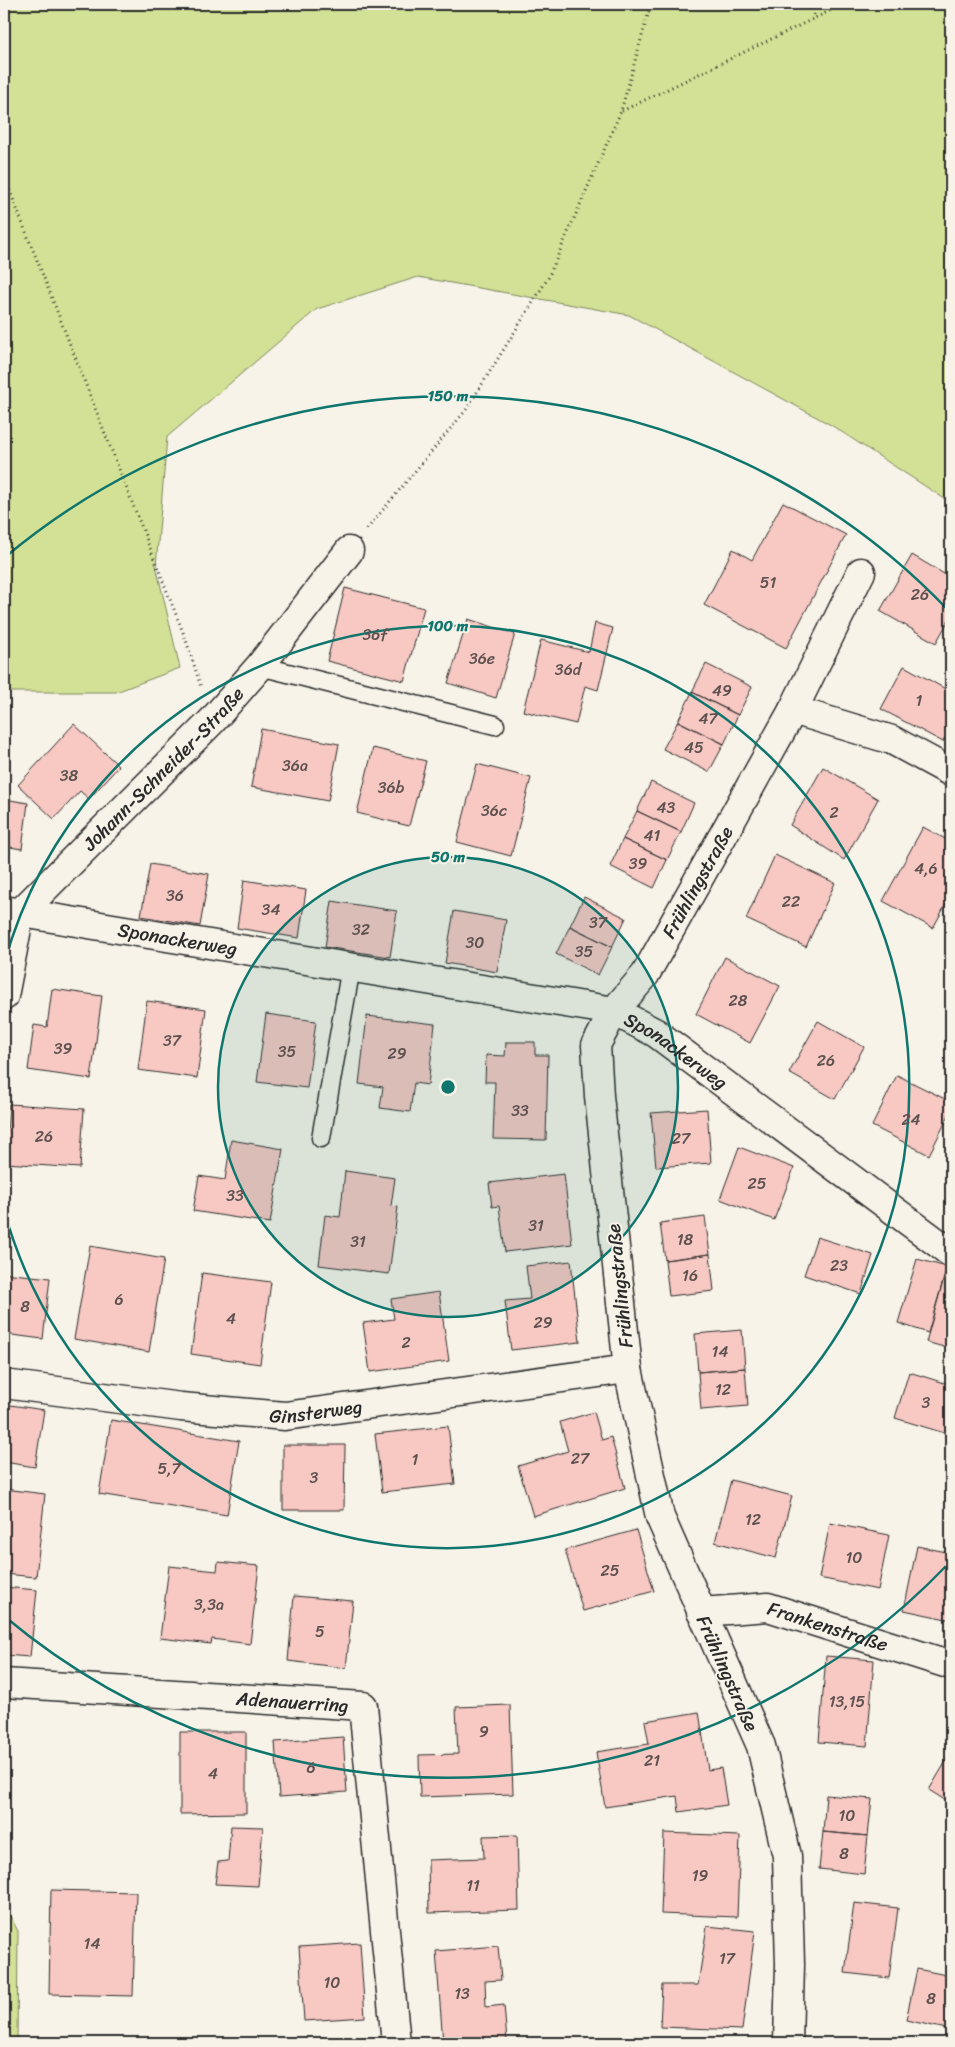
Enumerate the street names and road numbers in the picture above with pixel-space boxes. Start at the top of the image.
street label: Johann-Schneider-Straße [74,679,253,860]
street label: Frühlingstraße [653,820,742,945]
street label: Sponackerweg [115,913,240,965]
street label: Sponackerweg [618,1003,735,1099]
street label: Frühlingstraße [597,1222,642,1350]
street label: Ginsterweg [268,1390,364,1433]
street label: Frankenstraße [763,1592,892,1661]
street label: Frühlingstraße [687,1610,768,1737]
street label: Adenauerring [234,1682,350,1722]

